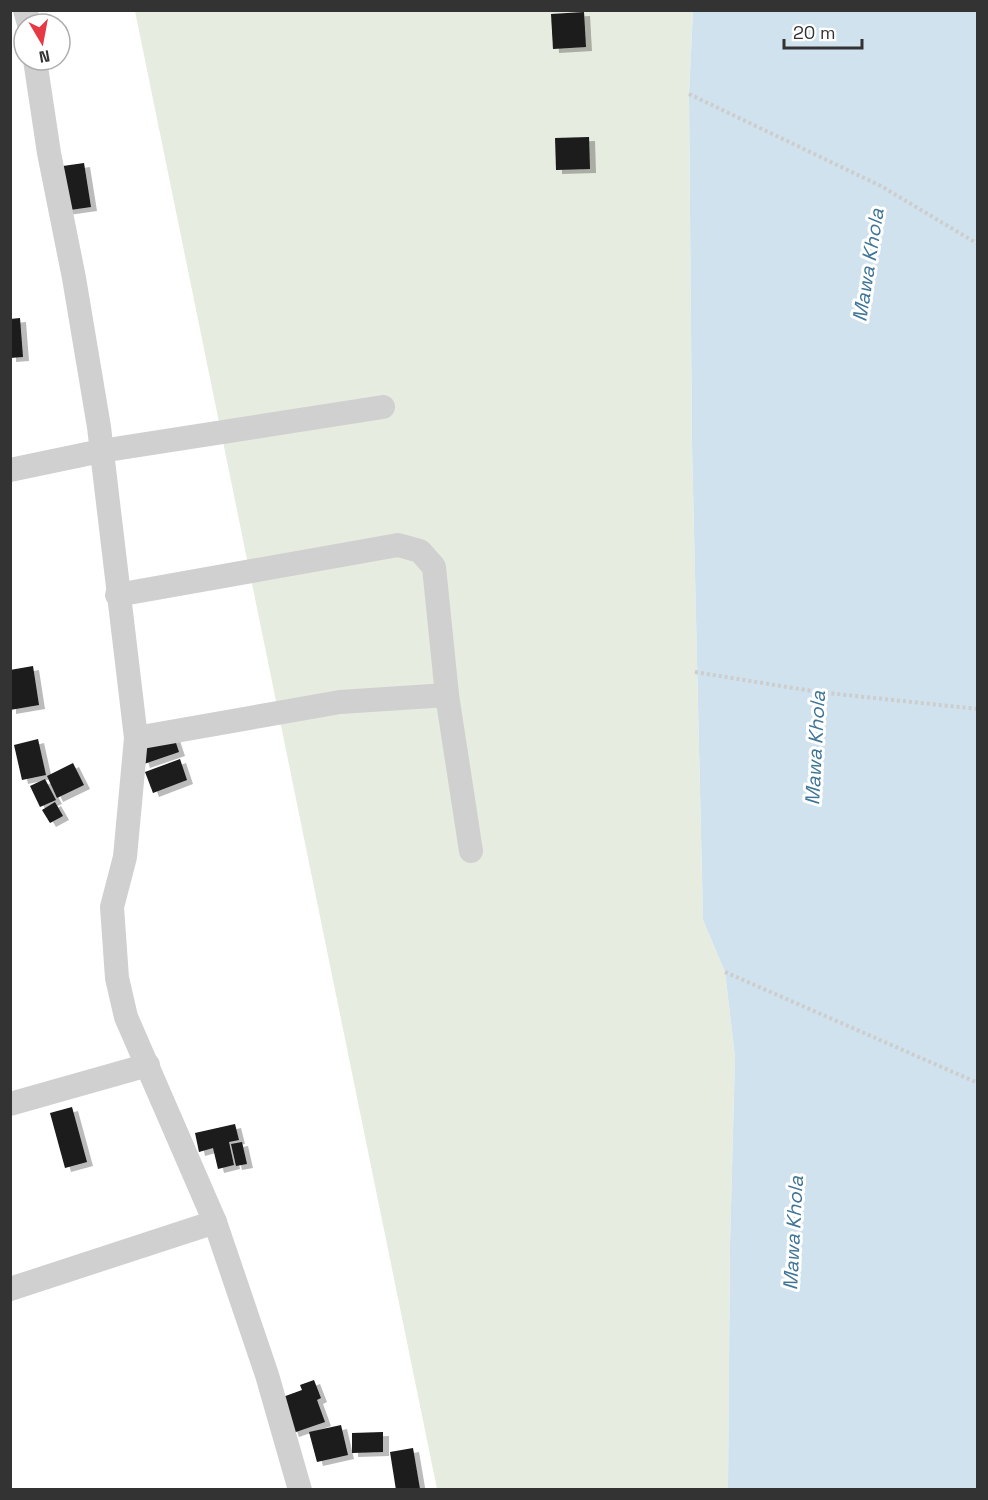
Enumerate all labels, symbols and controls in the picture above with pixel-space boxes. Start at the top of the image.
north arrow [12,12,72,72]
scale bar [784,12,862,50]
text: 20 m [793,21,836,44]
text: N [37,45,52,68]
water label: Mawa Khola [846,206,890,323]
water label: Mawa Khola [799,690,831,806]
water label: Mawa Khola [777,1175,809,1291]

